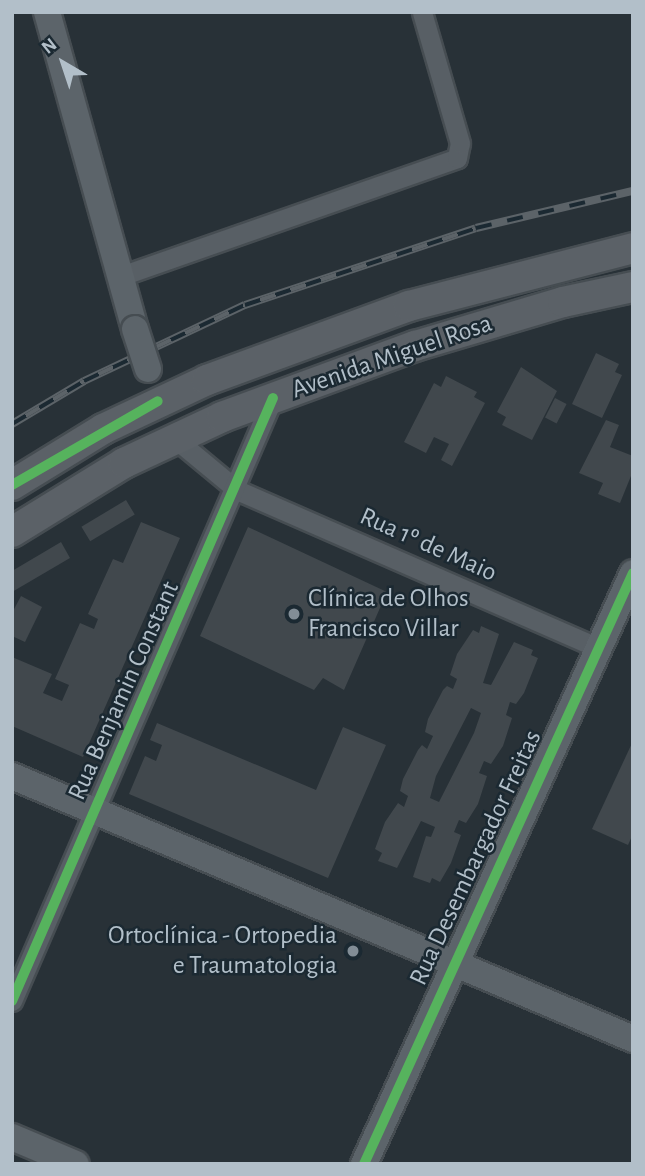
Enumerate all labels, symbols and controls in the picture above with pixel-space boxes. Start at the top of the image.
north arrow [28,28,98,98]
text: N [38,35,61,58]
street label: Avenida Miguel Rosa [288,308,496,406]
street label: Rua 1º de Maio [355,501,501,589]
street label: Rua Benjamin Constant [62,577,186,805]
place label: Clínica de Olhos Francisco Villar [308,583,469,644]
marker: Clínica de Olhos Francisco Villar [286,606,302,622]
street label: Rua Desembargador Freitas [403,725,549,991]
place label: Ortoclínica - Ortopedia e Traumatologia [108,920,337,982]
marker: Ortoclínica - Ortopedia e Traumatologia [343,941,363,961]

